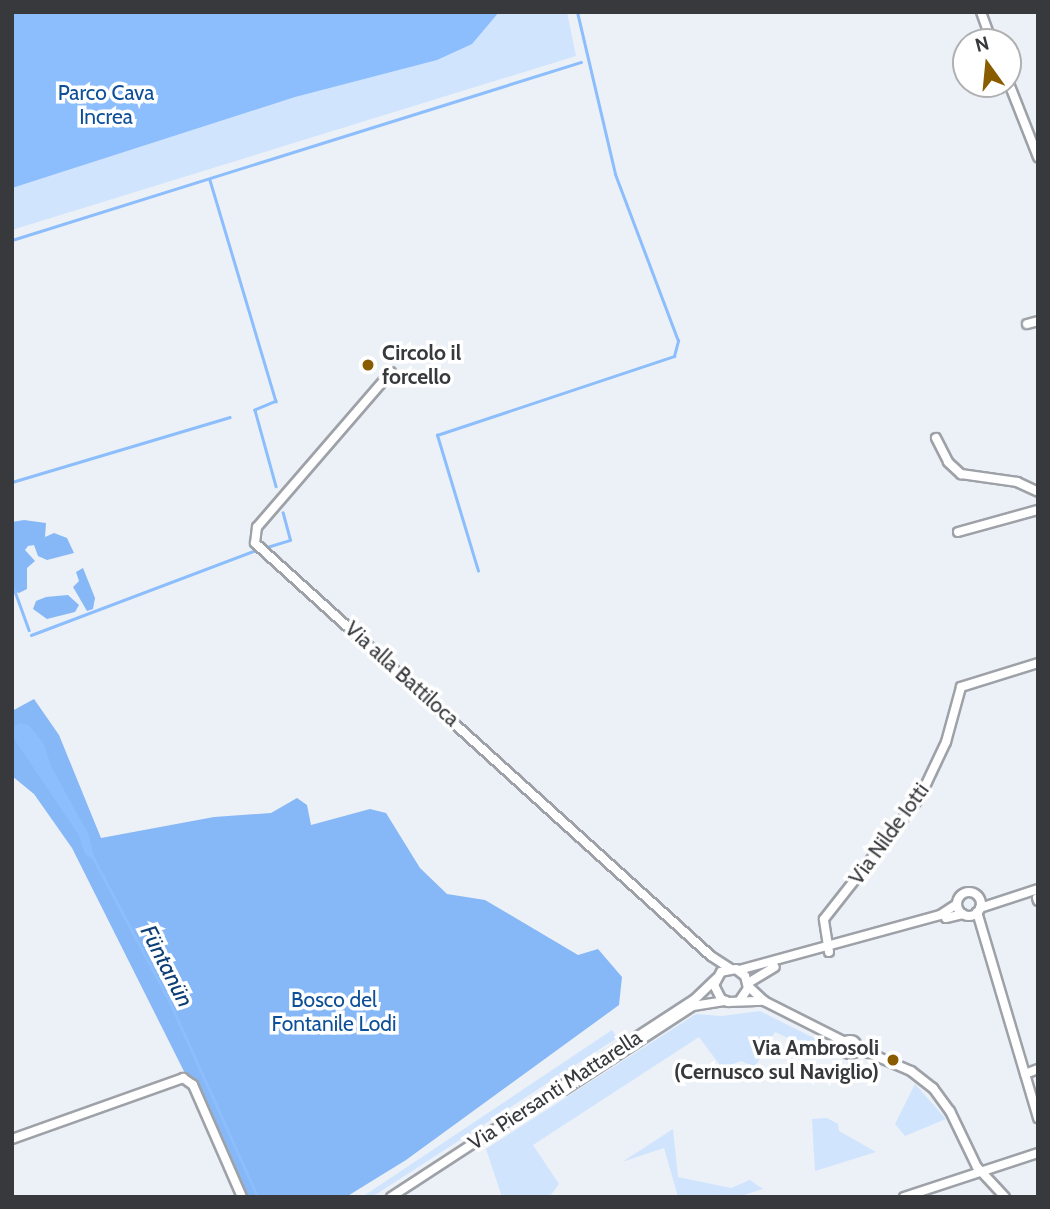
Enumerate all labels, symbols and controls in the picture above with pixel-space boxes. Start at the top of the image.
north arrow [952,28,1022,98]
text: N [972,31,991,57]
park label: Parco Cava Increa [58,80,154,130]
place label: Circolo il forcello [382,340,461,390]
marker: Circolo il forcello [360,357,376,373]
street label: Via alla Battiloca [340,616,464,732]
street label: Via Nilde Iotti [844,778,934,890]
water label: Füntanün [135,920,199,1012]
park label: Bosco del Fontanile Lodi [272,987,396,1037]
street label: Via Piersanti Mattarella [464,1025,646,1155]
place label: Via Ambrosoli (Cernusco sul Naviglio) [674,1035,879,1085]
marker: Via Ambrosoli (Cernusco sul Naviglio) [885,1052,901,1068]

